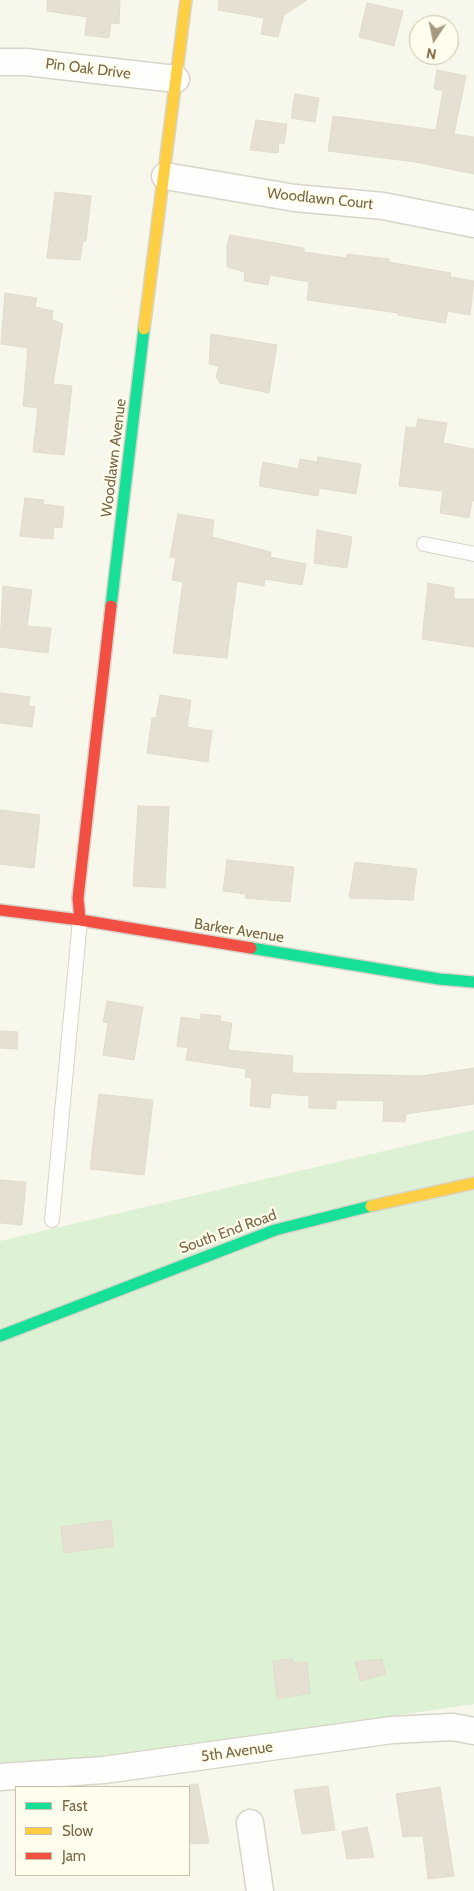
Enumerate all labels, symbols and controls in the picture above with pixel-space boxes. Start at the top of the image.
north arrow [409,15,459,65]
text: N [425,44,438,64]
street label: Pin Oak Drive [44,55,132,83]
street label: Woodlawn Court [266,184,374,214]
street label: Woodlawn Avenue [98,398,130,518]
street label: Barker Avenue [193,915,285,947]
street label: South End Road [177,1206,279,1258]
street label: 5th Avenue [200,1738,274,1766]
legend [15,1786,190,1876]
text: Fast [62,1797,87,1815]
text: Slow [62,1822,93,1840]
text: Jam [62,1847,86,1865]

